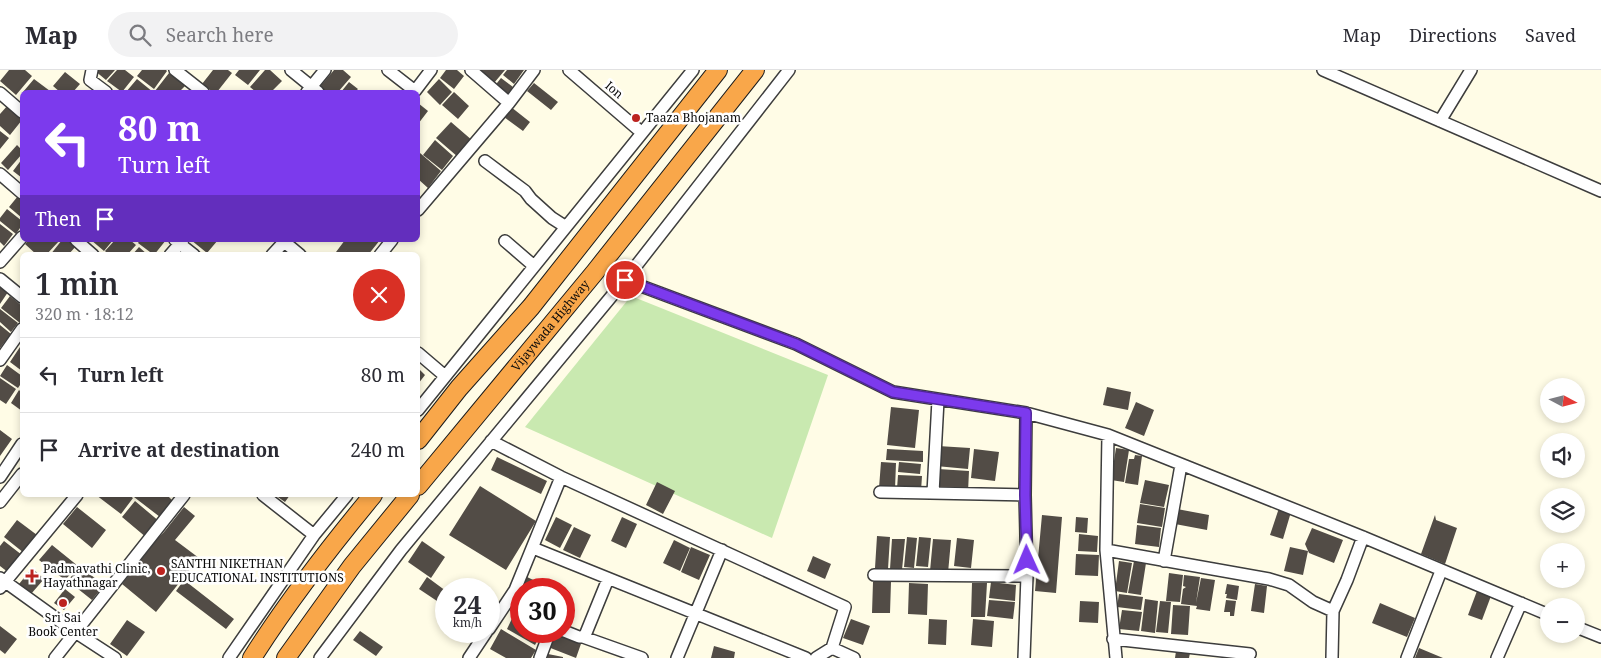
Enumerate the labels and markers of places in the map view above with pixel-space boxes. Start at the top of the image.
place label: Taaza Bhojanam [646,109,741,126]
marker: Taaza Bhojanam [630,112,642,124]
pin [604,259,646,301]
place label: SANTHI NIKETHAN EDUCATIONAL INSTITUTIONS [171,555,344,586]
place label: Padmavathi Clinic, Hayathnagar [43,560,150,591]
marker: SANTHI NIKETHAN EDUCATIONAL INSTITUTIONS [155,565,167,577]
marker: Padmavathi Clinic, Hayathnagar [25,569,39,583]
marker: Sri Sai Book Center [57,597,69,609]
place label: Sri Sai Book Center [28,609,98,640]

